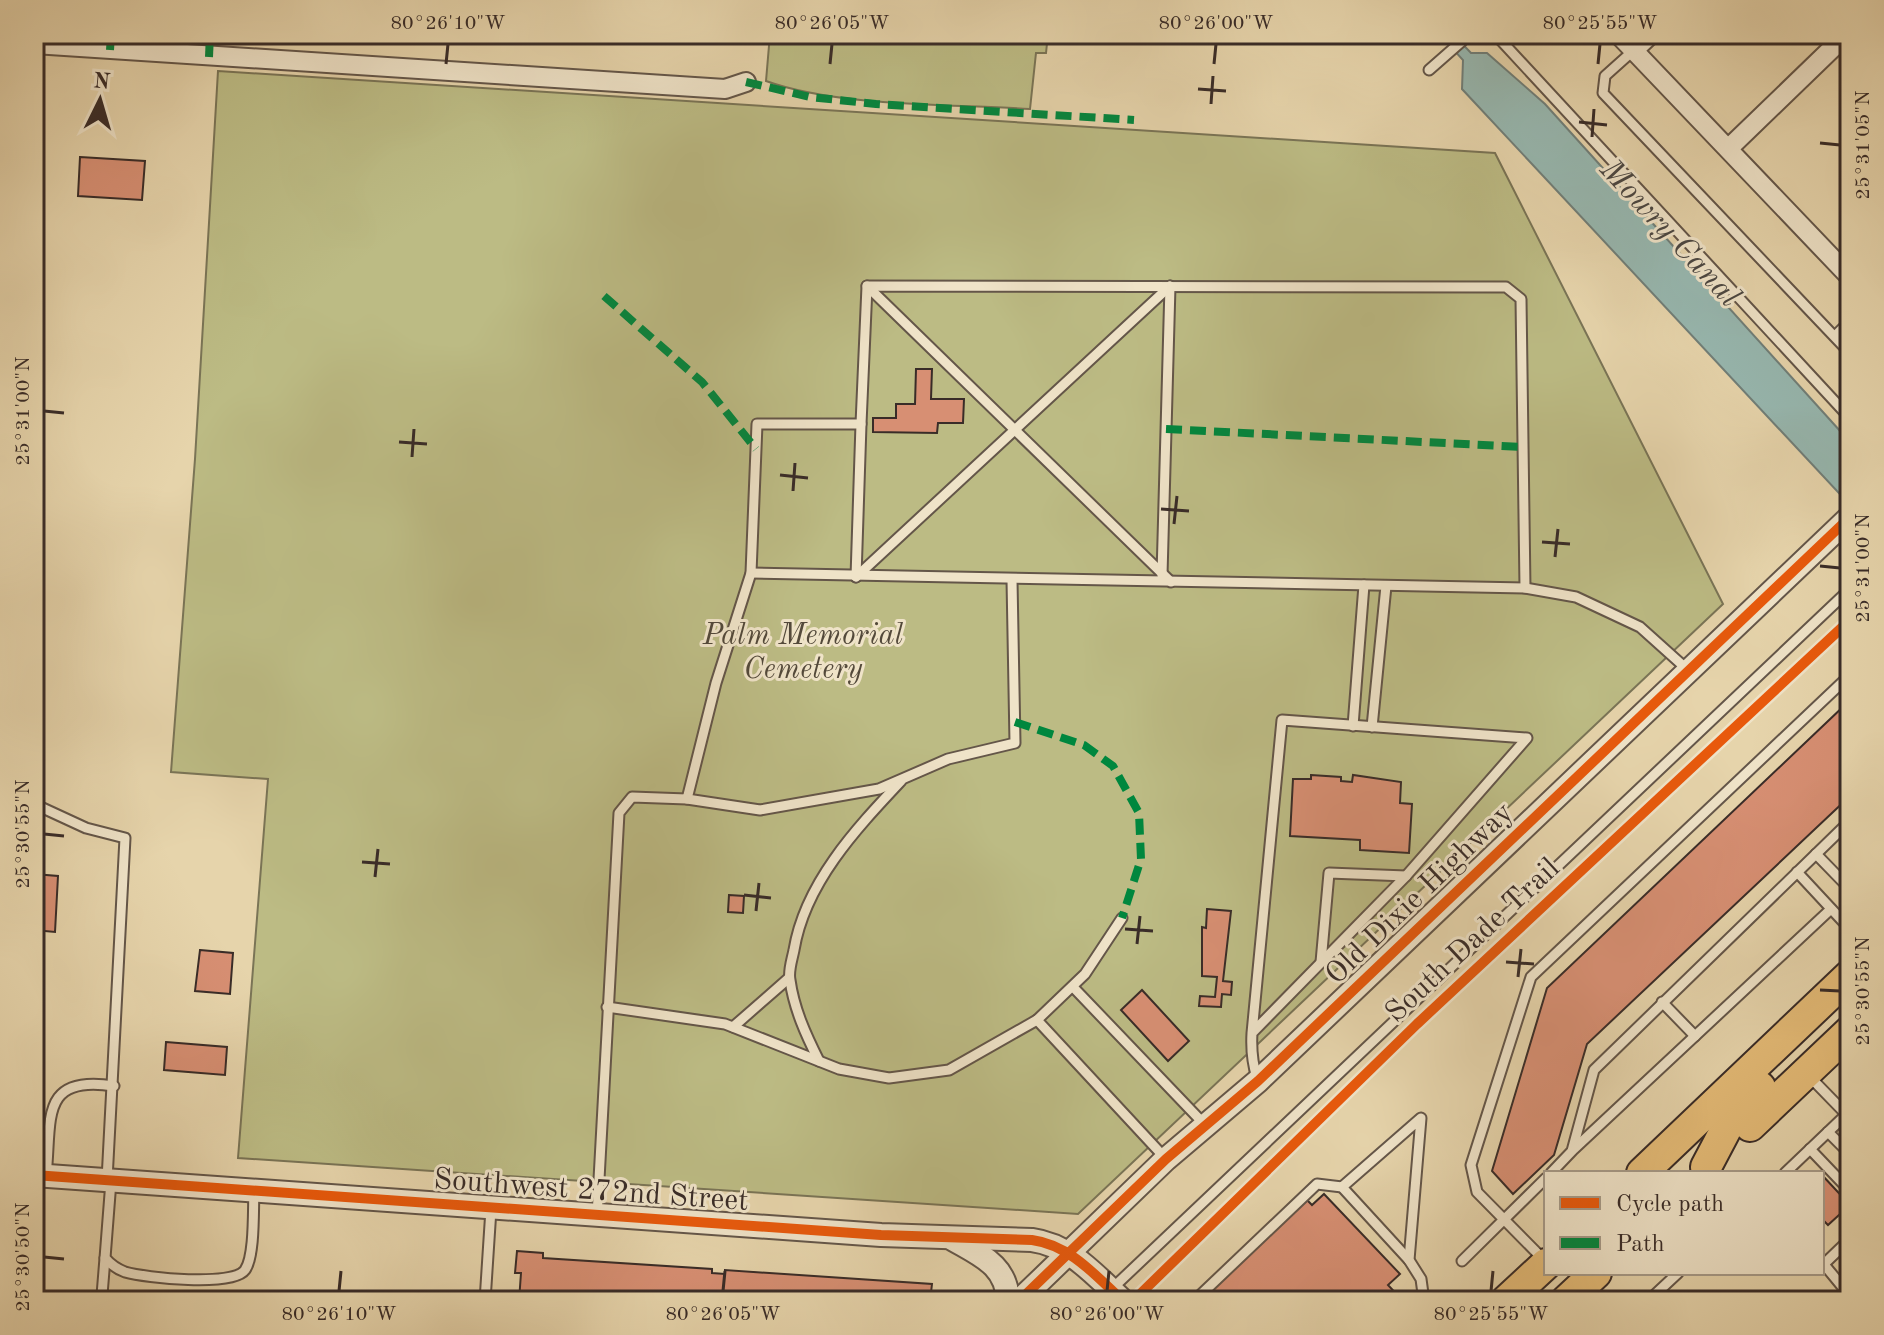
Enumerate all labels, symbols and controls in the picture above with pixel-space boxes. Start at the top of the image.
text: 80°26'10"W [390,14,506,34]
text: 80°26'05"W [774,14,890,34]
text: 80°26'00"W [1158,14,1274,34]
text: 80°25'55"W [1542,14,1658,34]
north arrow [60,60,140,140]
text: N [92,70,111,94]
text: 25°31'05"N [1854,90,1874,200]
water label: Mowry Canal [1592,153,1746,314]
text: 25°31'00"N [14,356,34,466]
text: 25°31'00"N [1854,513,1874,623]
park label: Palm Memorial Cemetery [702,621,904,685]
text: 25°30'55"N [14,779,34,889]
street label: Old Dixie Highway [1321,797,1519,991]
street label: South Dade Trail [1380,853,1566,1029]
text: 25°30'55"N [1854,936,1874,1046]
street label: Southwest 272nd Street [432,1165,750,1217]
legend [1544,1171,1824,1275]
text: Cycle path [1616,1193,1724,1217]
text: 25°30'50"N [14,1202,34,1312]
text: Path [1616,1233,1665,1257]
text: 80°26'10"W [281,1305,397,1325]
text: 80°26'05"W [665,1305,781,1325]
text: 80°26'00"W [1049,1305,1165,1325]
text: 80°25'55"W [1433,1305,1549,1325]

